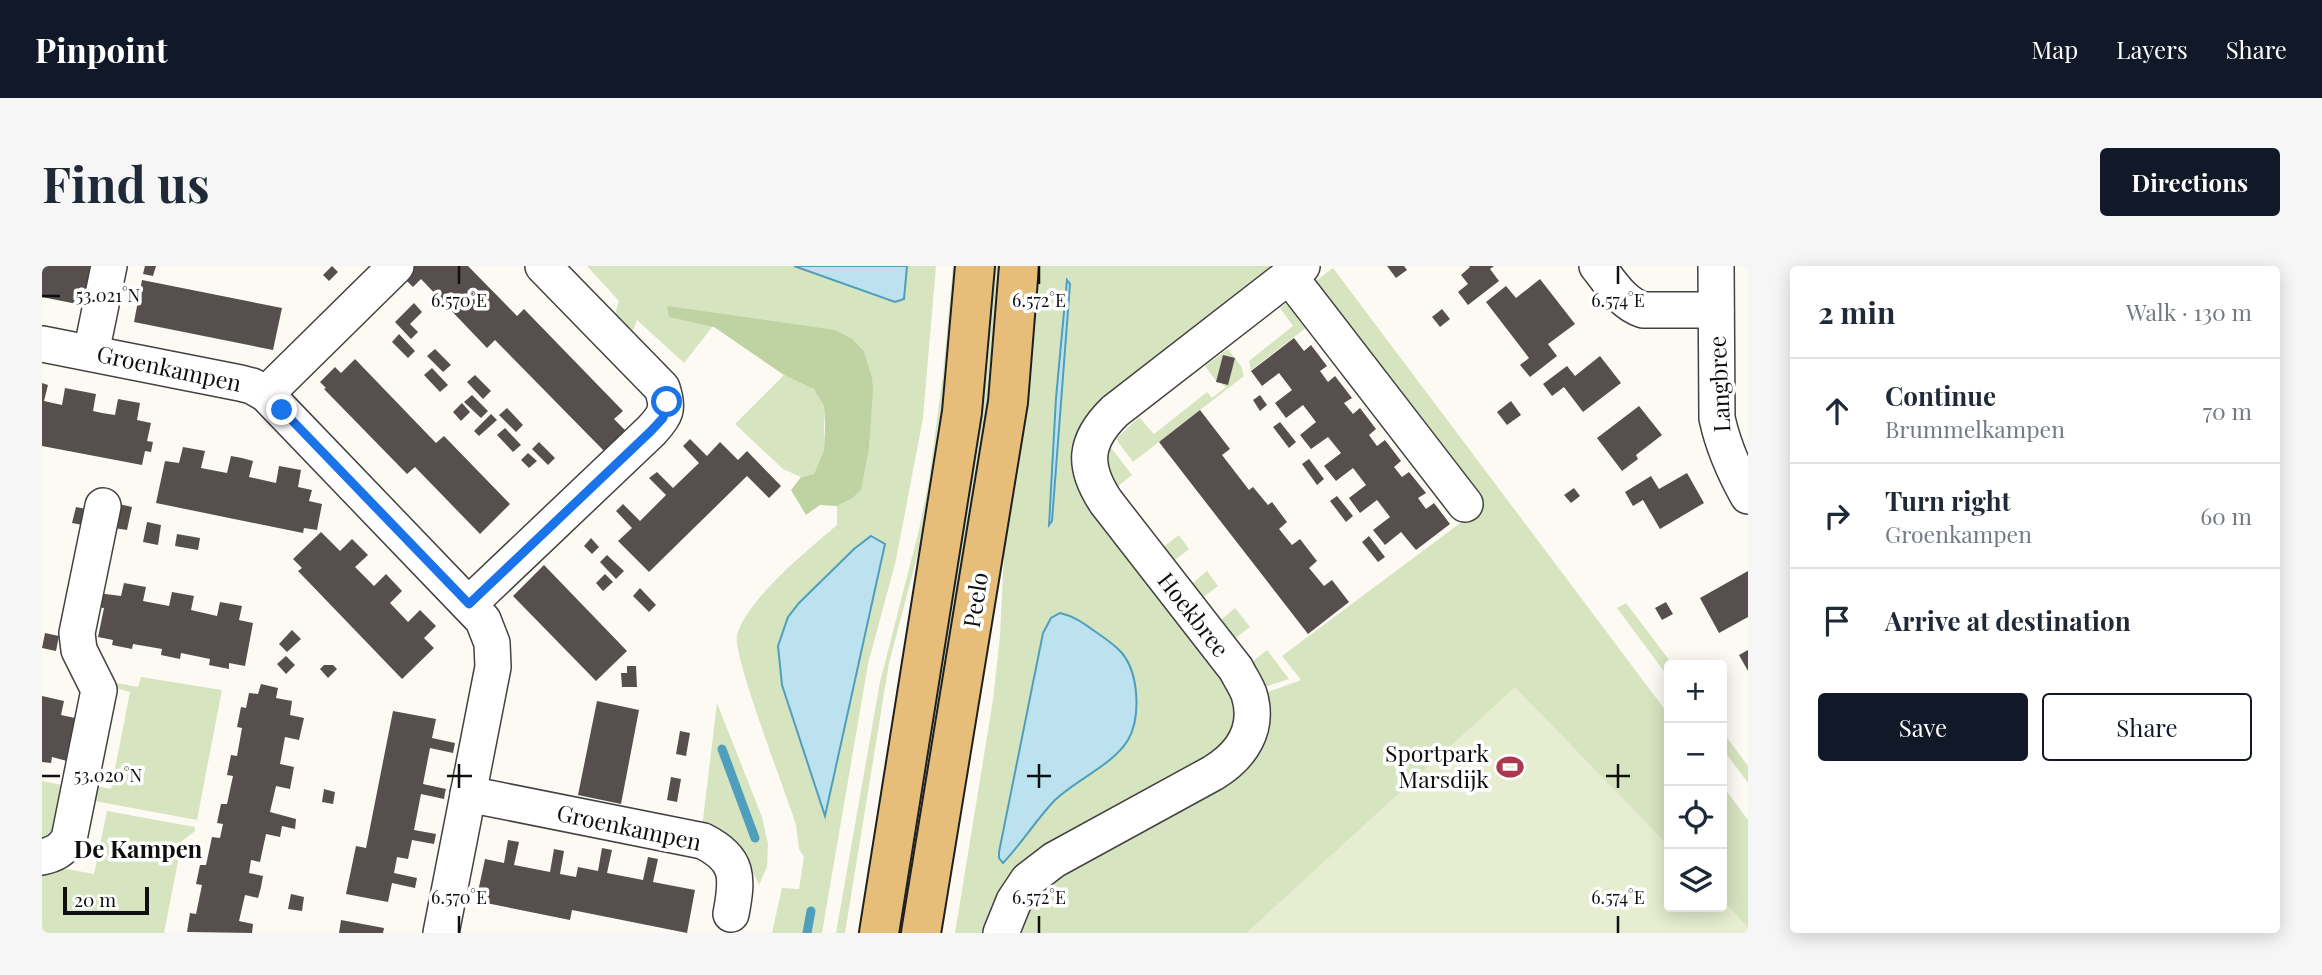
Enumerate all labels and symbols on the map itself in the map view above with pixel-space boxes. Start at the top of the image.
text: 53.021°N [76,283,141,307]
text: 6.570°E [431,288,487,312]
text: 6.572°E [1012,288,1066,312]
text: 6.574°E [1591,288,1645,312]
street label: Langbree [1700,335,1737,433]
street label: Groenkampen [94,337,245,398]
route start [651,386,682,417]
route end [266,394,297,425]
street label: Hoekbree [1151,565,1237,663]
street label: Peelo [955,570,994,630]
place label: Sportpark Marsdijk [1385,737,1489,794]
sports icon: Sportpark Marsdijk [1495,752,1525,782]
text: 53.020°N [74,763,143,787]
street label: Groenkampen [554,796,705,857]
district label: De Kampen [74,832,203,864]
scale bar [63,884,149,916]
text: 6.570°E [431,885,487,909]
text: 6.572°E [1012,885,1066,909]
text: 6.574°E [1591,885,1645,909]

